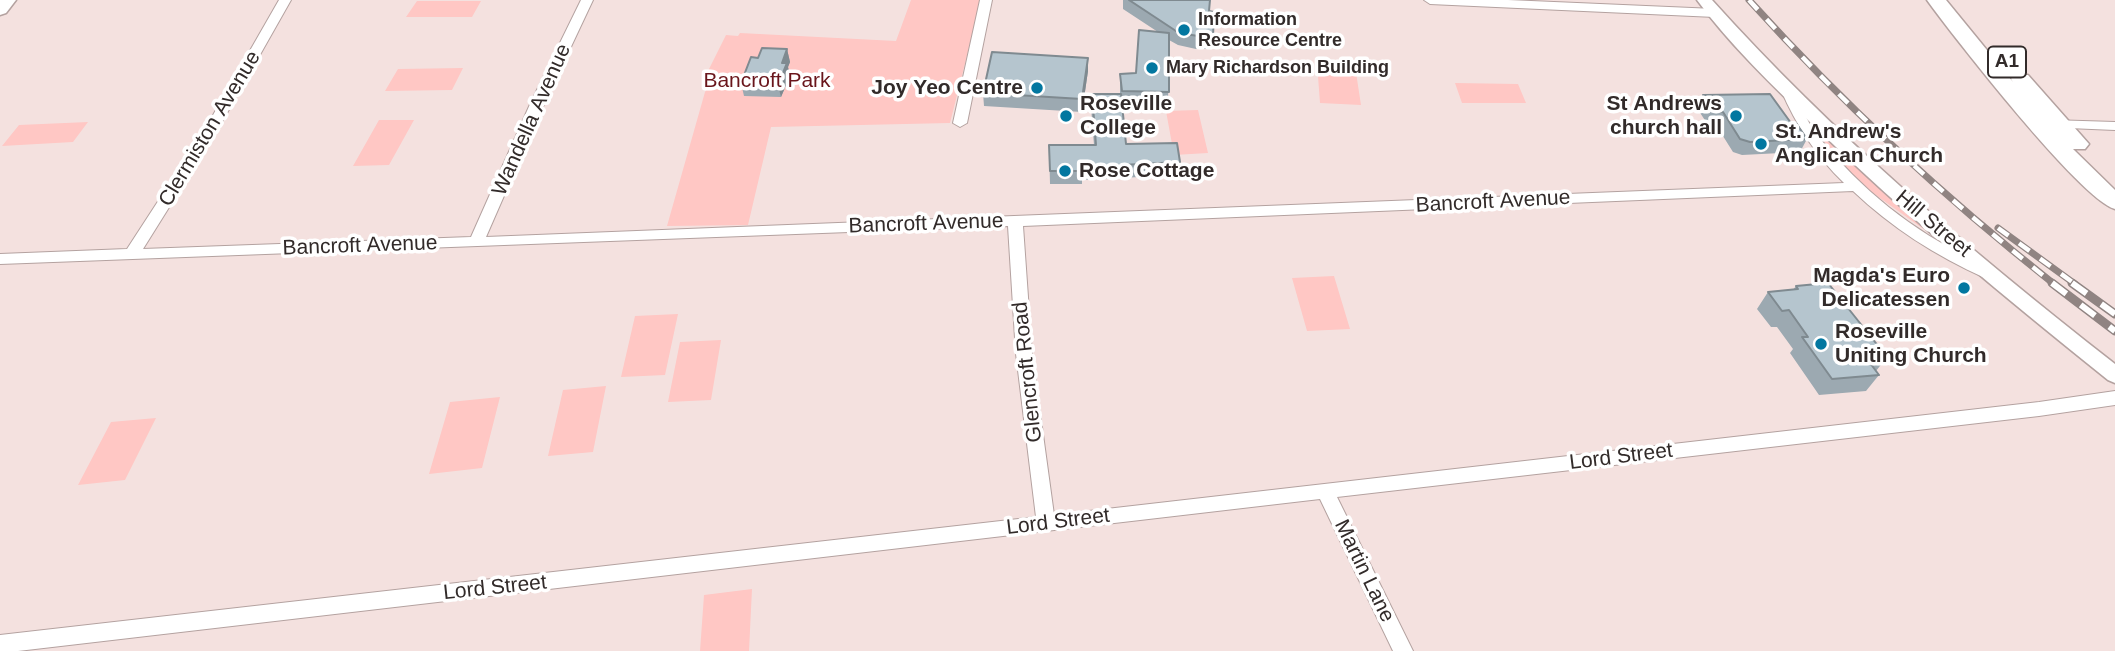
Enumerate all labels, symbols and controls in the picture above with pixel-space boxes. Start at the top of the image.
place label: Information Resource Centre [1198,9,1342,52]
marker: Information Resource Centre [1176,22,1192,38]
street label: Wandella Avenue [487,40,577,200]
road number: A1 [1988,46,2026,78]
street label: Clermiston Avenue [154,47,266,211]
place label: Mary Richardson Building [1166,57,1389,79]
marker: Mary Richardson Building [1144,60,1160,76]
park label: Bancroft Park [703,68,831,94]
place label: Joy Yeo Centre [871,75,1023,101]
marker: Joy Yeo Centre [1029,80,1045,96]
place label: Roseville College [1080,91,1172,141]
place label: St Andrews church hall [1606,91,1722,141]
marker: Roseville College [1058,108,1074,124]
marker: St Andrews church hall [1728,108,1744,124]
place label: St. Andrew's Anglican Church [1775,119,1943,169]
marker: St. Andrew's Anglican Church [1753,136,1769,152]
place label: Rose Cottage [1079,158,1214,184]
marker: Rose Cottage [1057,163,1073,179]
street label: Bancroft Avenue [1415,185,1571,219]
street label: Hill Street [1890,185,1976,263]
street label: Bancroft Avenue [848,209,1004,239]
street label: Bancroft Avenue [282,231,438,261]
place label: Magda's Euro Delicatessen [1813,263,1950,313]
marker: Magda's Euro Delicatessen [1956,280,1972,296]
street label: Glencroft Road [1008,300,1048,444]
place label: Roseville Uniting Church [1835,319,1987,369]
marker: Roseville Uniting Church [1813,336,1829,352]
street label: Lord Street [1568,438,1674,476]
street label: Lord Street [1005,503,1111,541]
street label: Martin Lane [1328,516,1400,626]
street label: Lord Street [442,570,548,606]

